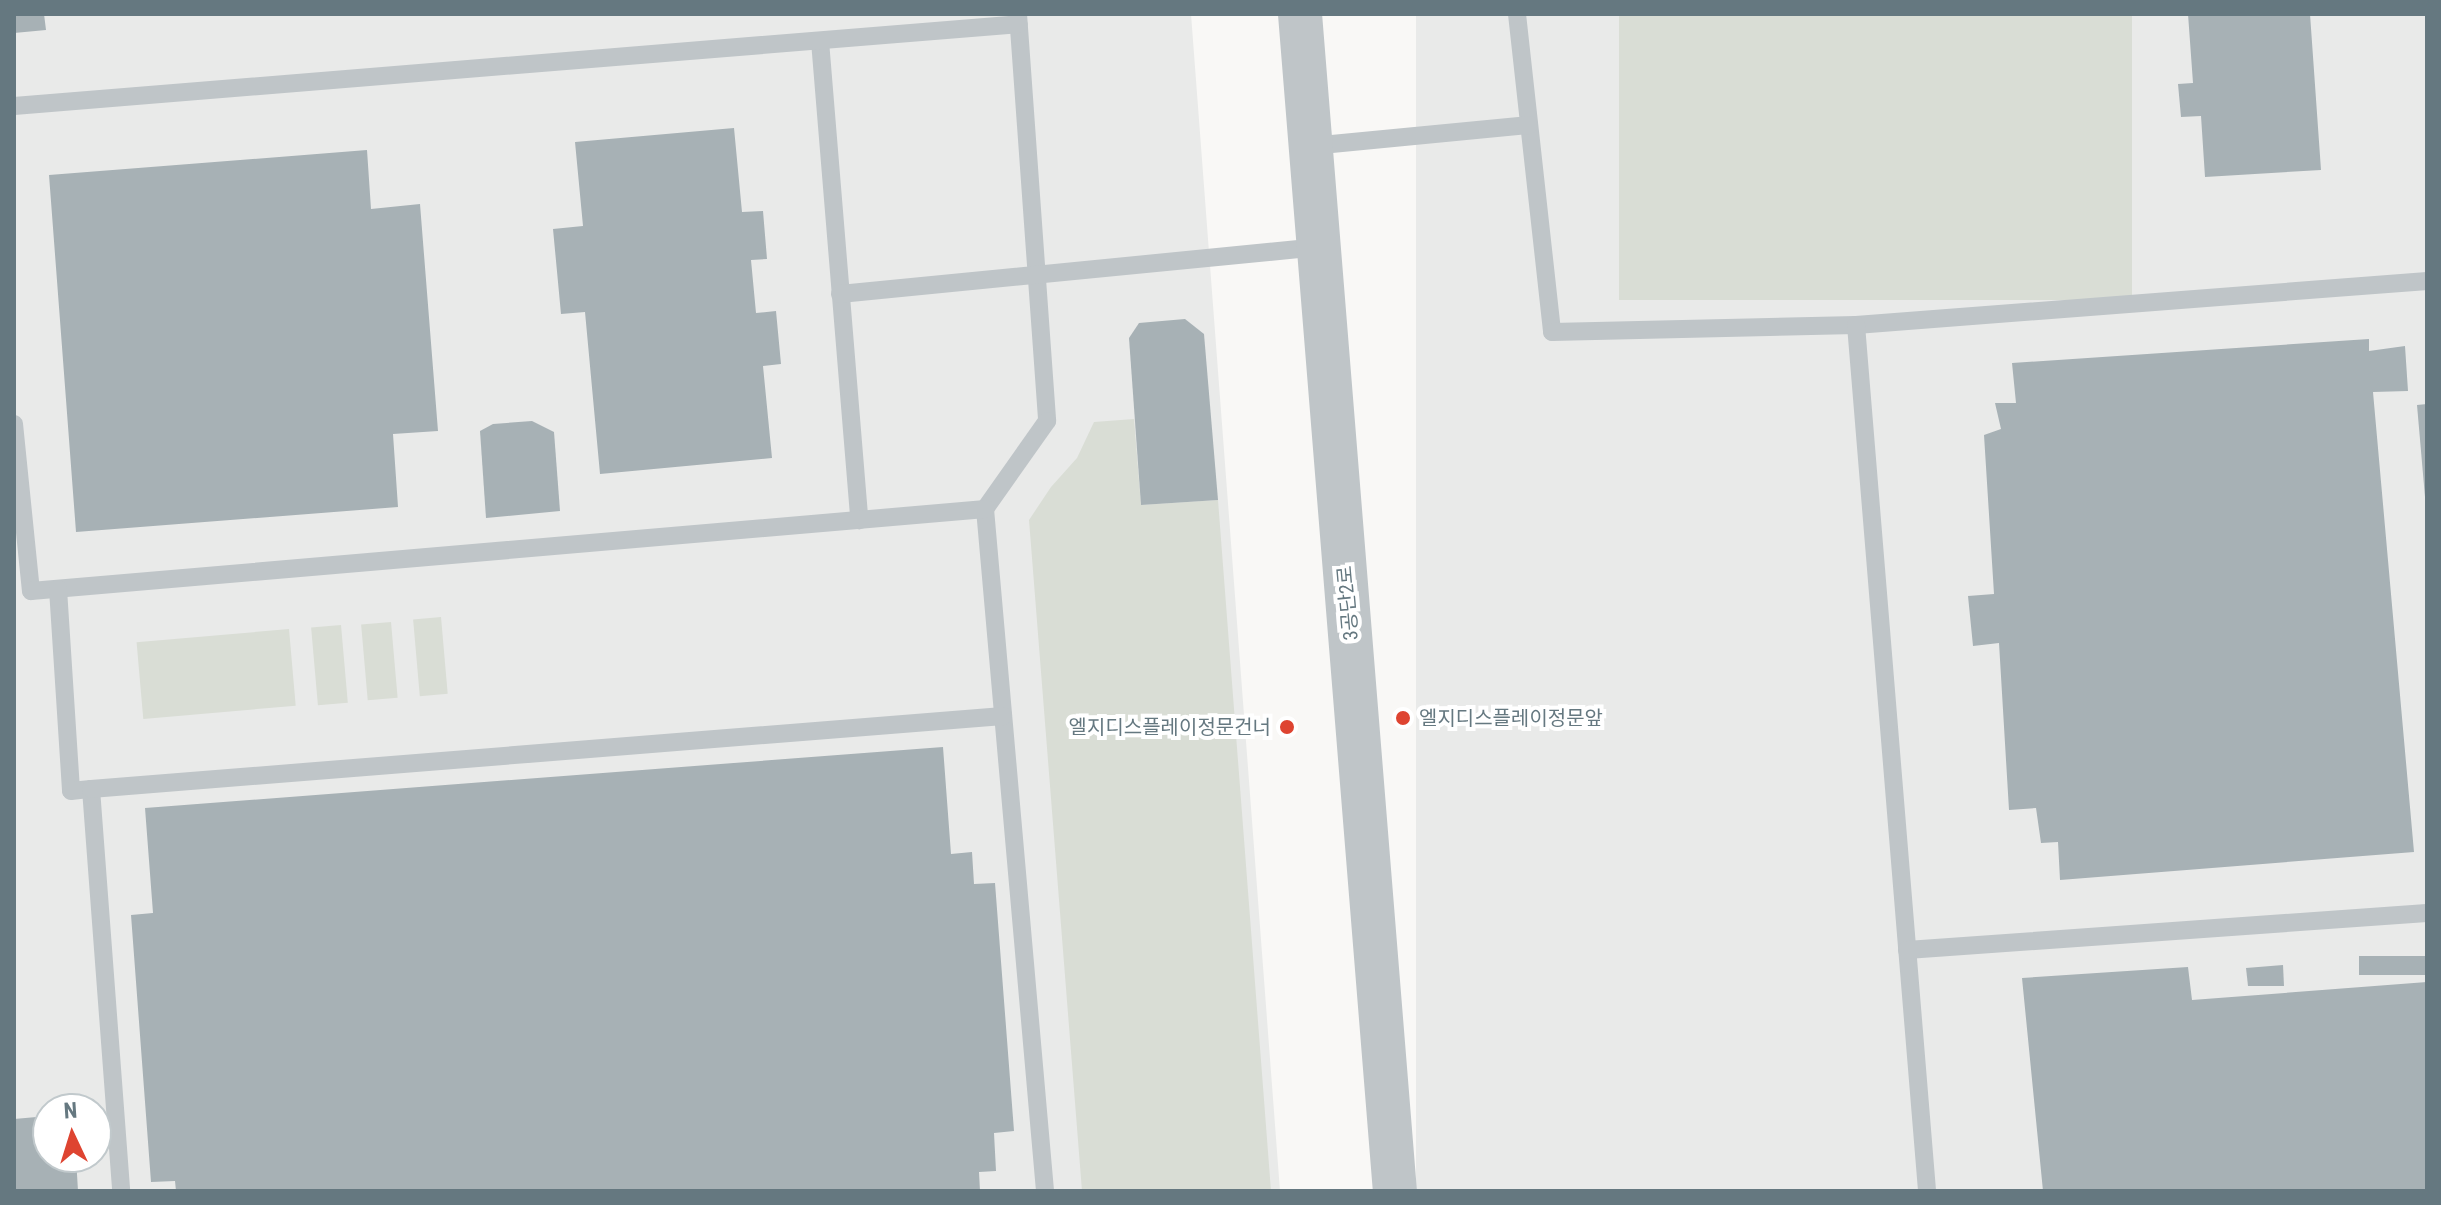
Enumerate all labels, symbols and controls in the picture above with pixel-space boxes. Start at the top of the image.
street label: 3공단2로 [1333,565,1363,641]
place label: 엘지디스플레이정문앞 [1419,706,1603,730]
marker: 엘지디스플레이정문앞 [1394,709,1412,727]
place label: 엘지디스플레이정문건너 [1069,715,1271,739]
marker: 엘지디스플레이정문건너 [1278,718,1296,736]
north arrow [32,1093,112,1173]
text: N [63,1098,78,1123]

